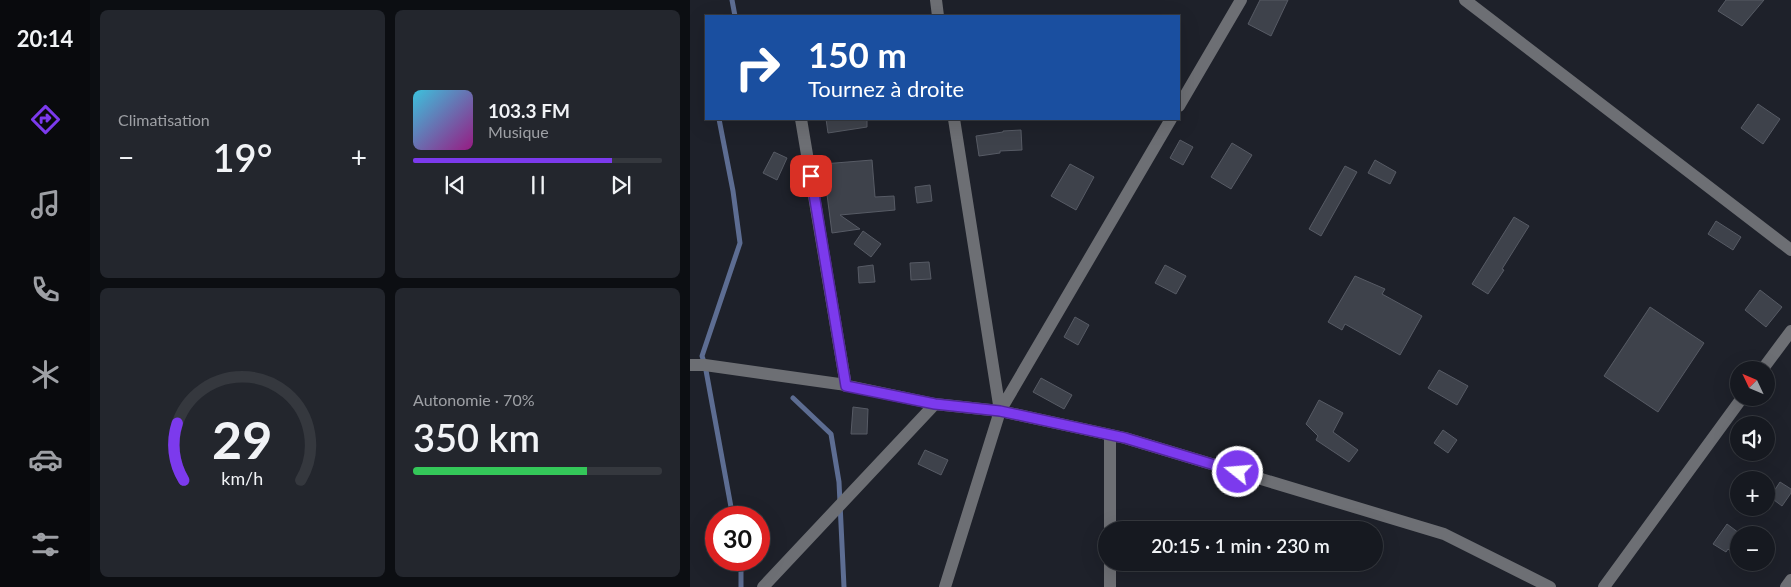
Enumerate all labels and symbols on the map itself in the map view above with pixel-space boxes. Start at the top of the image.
pin [790,155,832,197]
north arrow [1730,361,1775,406]
position arrow [1211,445,1263,497]
speed limit sign: 30 [705,506,770,571]

